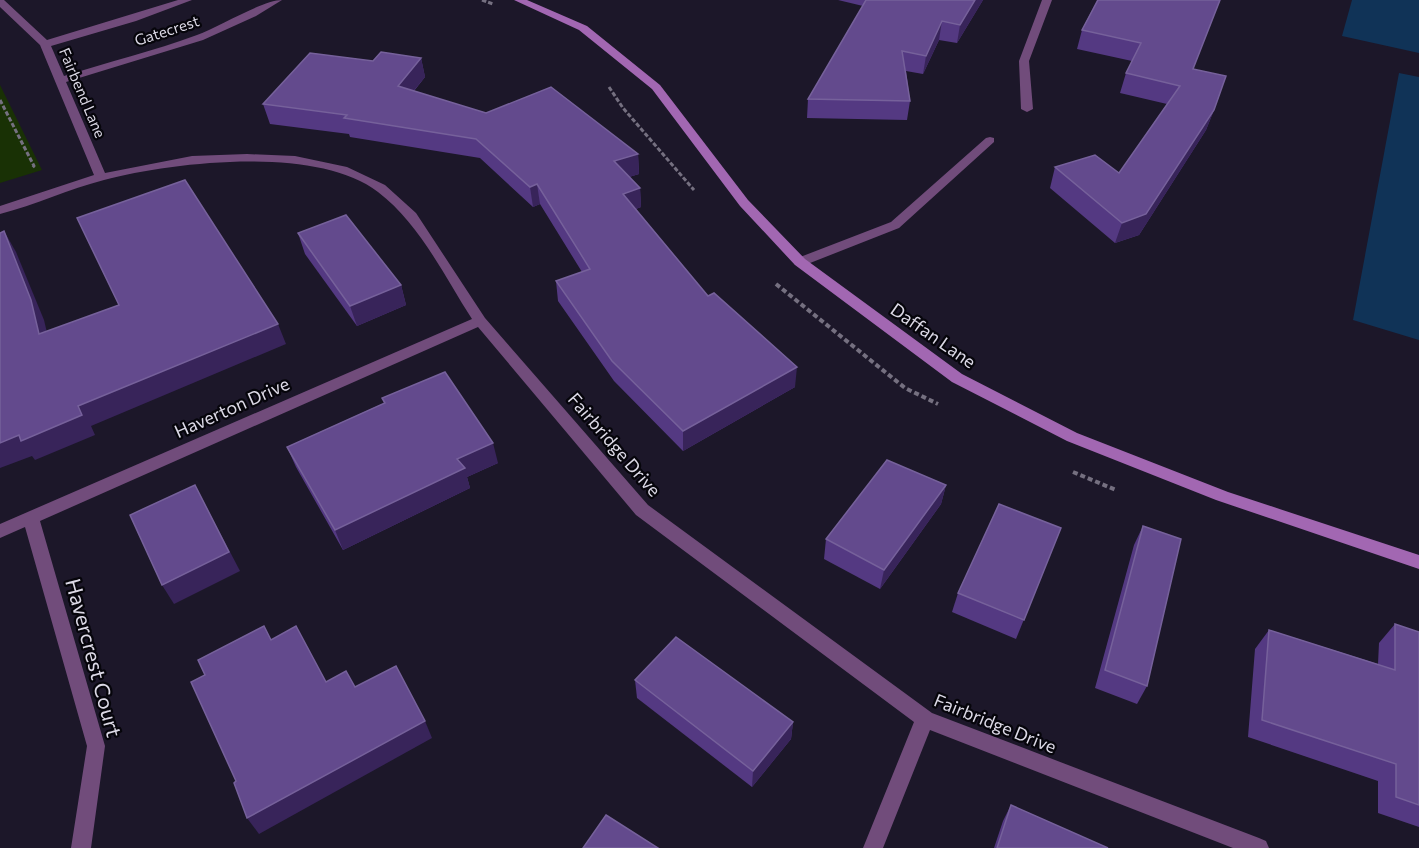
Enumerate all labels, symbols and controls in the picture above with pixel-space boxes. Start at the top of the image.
street label: Gatecrest [132,11,201,49]
street label: Fairbend Lane [56,45,110,140]
street label: Daffan Lane [887,298,980,373]
street label: Haverton Drive [171,372,293,442]
street label: Fairbridge Drive [564,388,666,501]
street label: Havercrest Court [61,576,128,740]
street label: Fairbridge Drive [931,689,1060,758]

